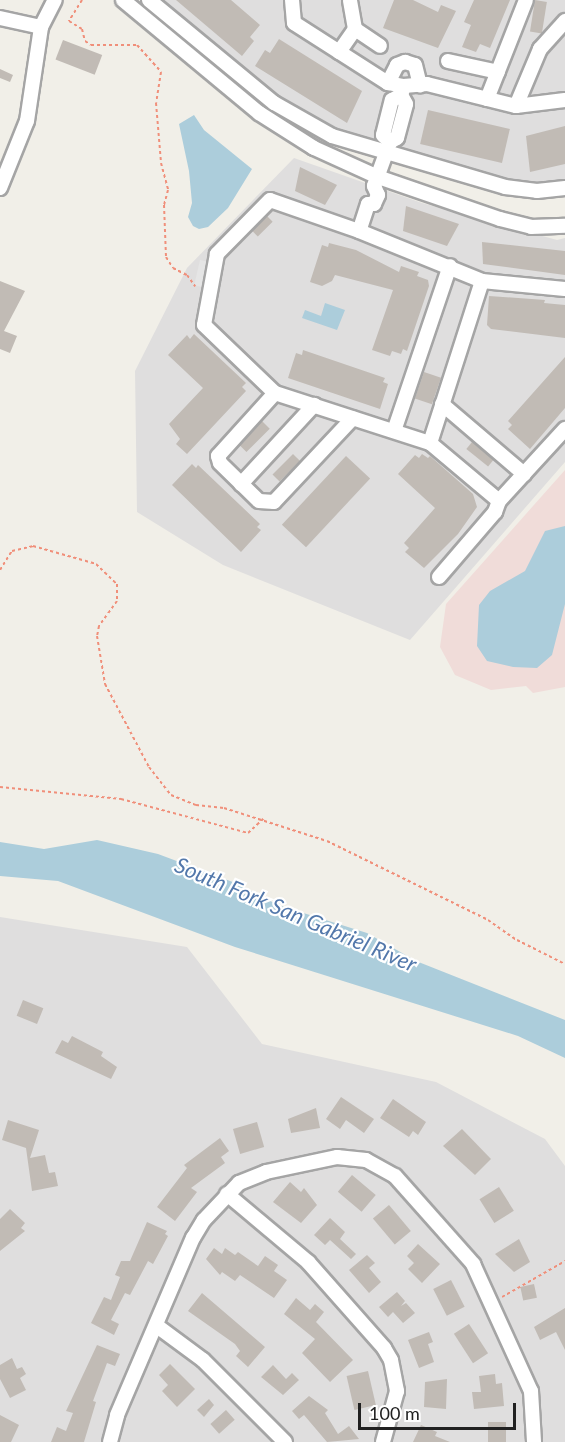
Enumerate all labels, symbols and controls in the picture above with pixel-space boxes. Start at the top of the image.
water label: South Fork San Gabriel River [171,851,421,977]
scale bar [361,1391,518,1429]
text: 100 m [369,1402,420,1424]

